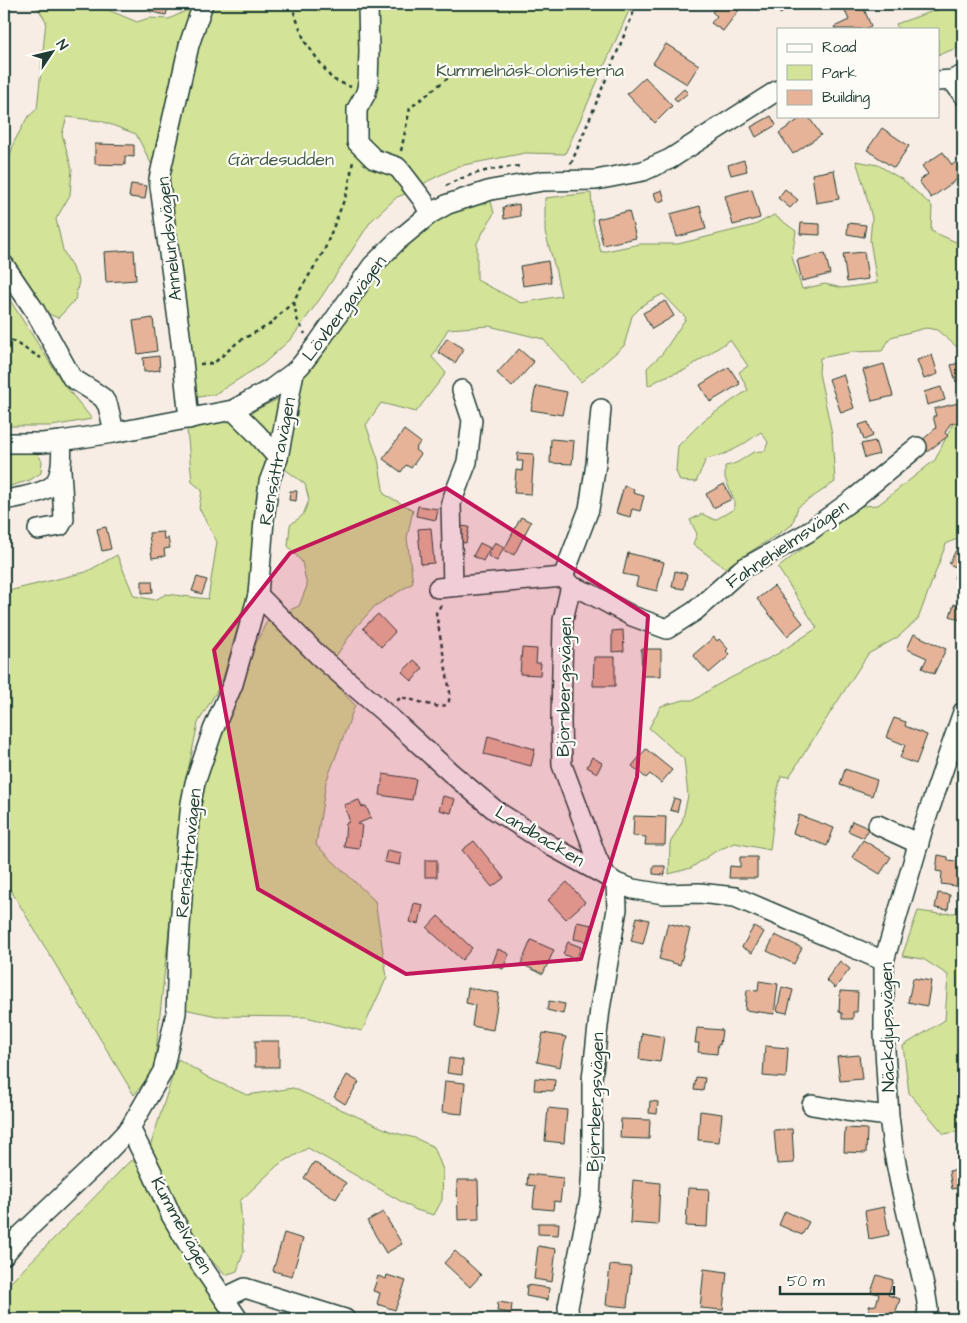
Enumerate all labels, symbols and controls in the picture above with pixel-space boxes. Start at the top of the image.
north arrow [28,28,78,78]
legend [777,28,940,118]
text: N [51,36,73,55]
text: Road [822,37,857,58]
park label: Kummelnäskolonisterna [436,58,624,83]
text: Park [822,63,857,84]
text: Building [822,87,870,109]
park label: Gärdesudden [228,147,334,172]
street label: Annelundsvägen [151,175,189,302]
street label: Lövbergavägen [296,250,393,367]
street label: Rensättravägen [253,395,303,527]
street label: Fahnehielmsvägen [721,494,854,596]
street label: Björnbergsvägen [551,617,579,757]
street label: Rensättravägen [169,787,209,919]
street label: Landbacken [490,800,589,873]
street label: Näckdjupsvägen [874,962,902,1092]
street label: Björnbergsvägen [581,1032,611,1172]
street label: Kummelvägen [144,1172,218,1279]
scale bar [780,1263,893,1295]
text: 50 m [787,1271,825,1292]

